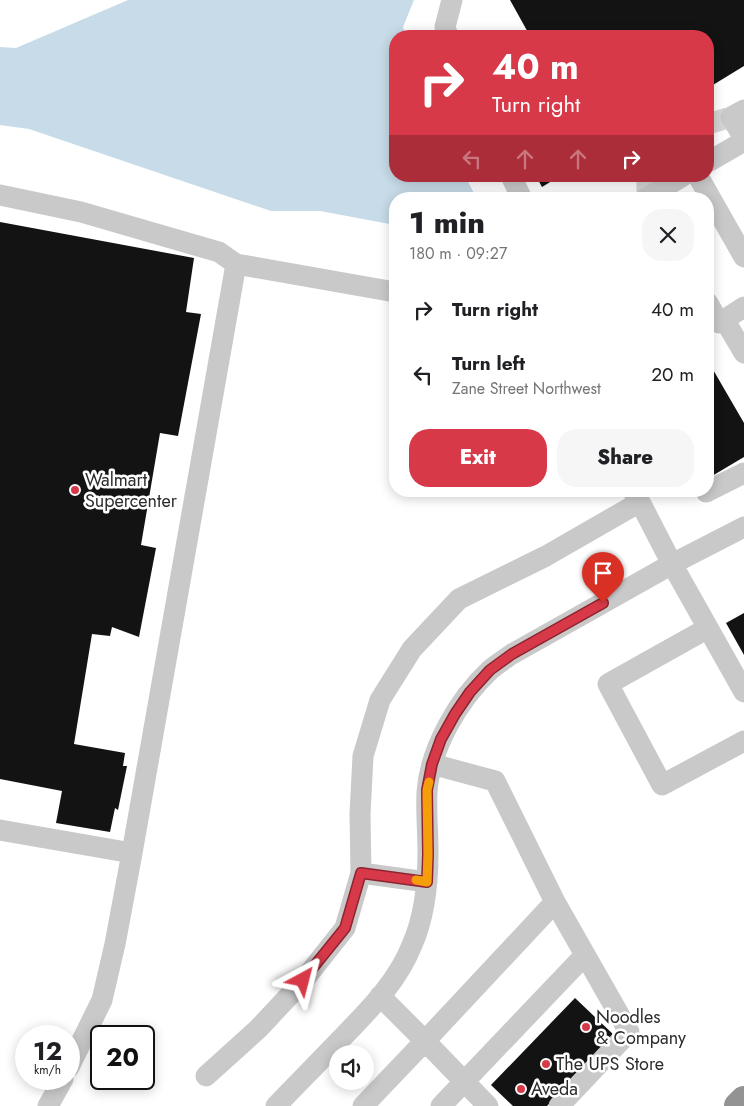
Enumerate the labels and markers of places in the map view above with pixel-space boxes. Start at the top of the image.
place label: Walmart Supercenter [85,467,178,514]
marker: Walmart Supercenter [69,484,81,496]
pin [582,552,624,603]
place label: Noodles & Company [596,1004,686,1051]
marker: Noodles & Company [580,1021,592,1033]
place label: The UPS Store [556,1051,664,1077]
marker: The UPS Store [540,1058,552,1070]
place label: Aveda [531,1076,578,1102]
marker: Aveda [515,1083,527,1095]

